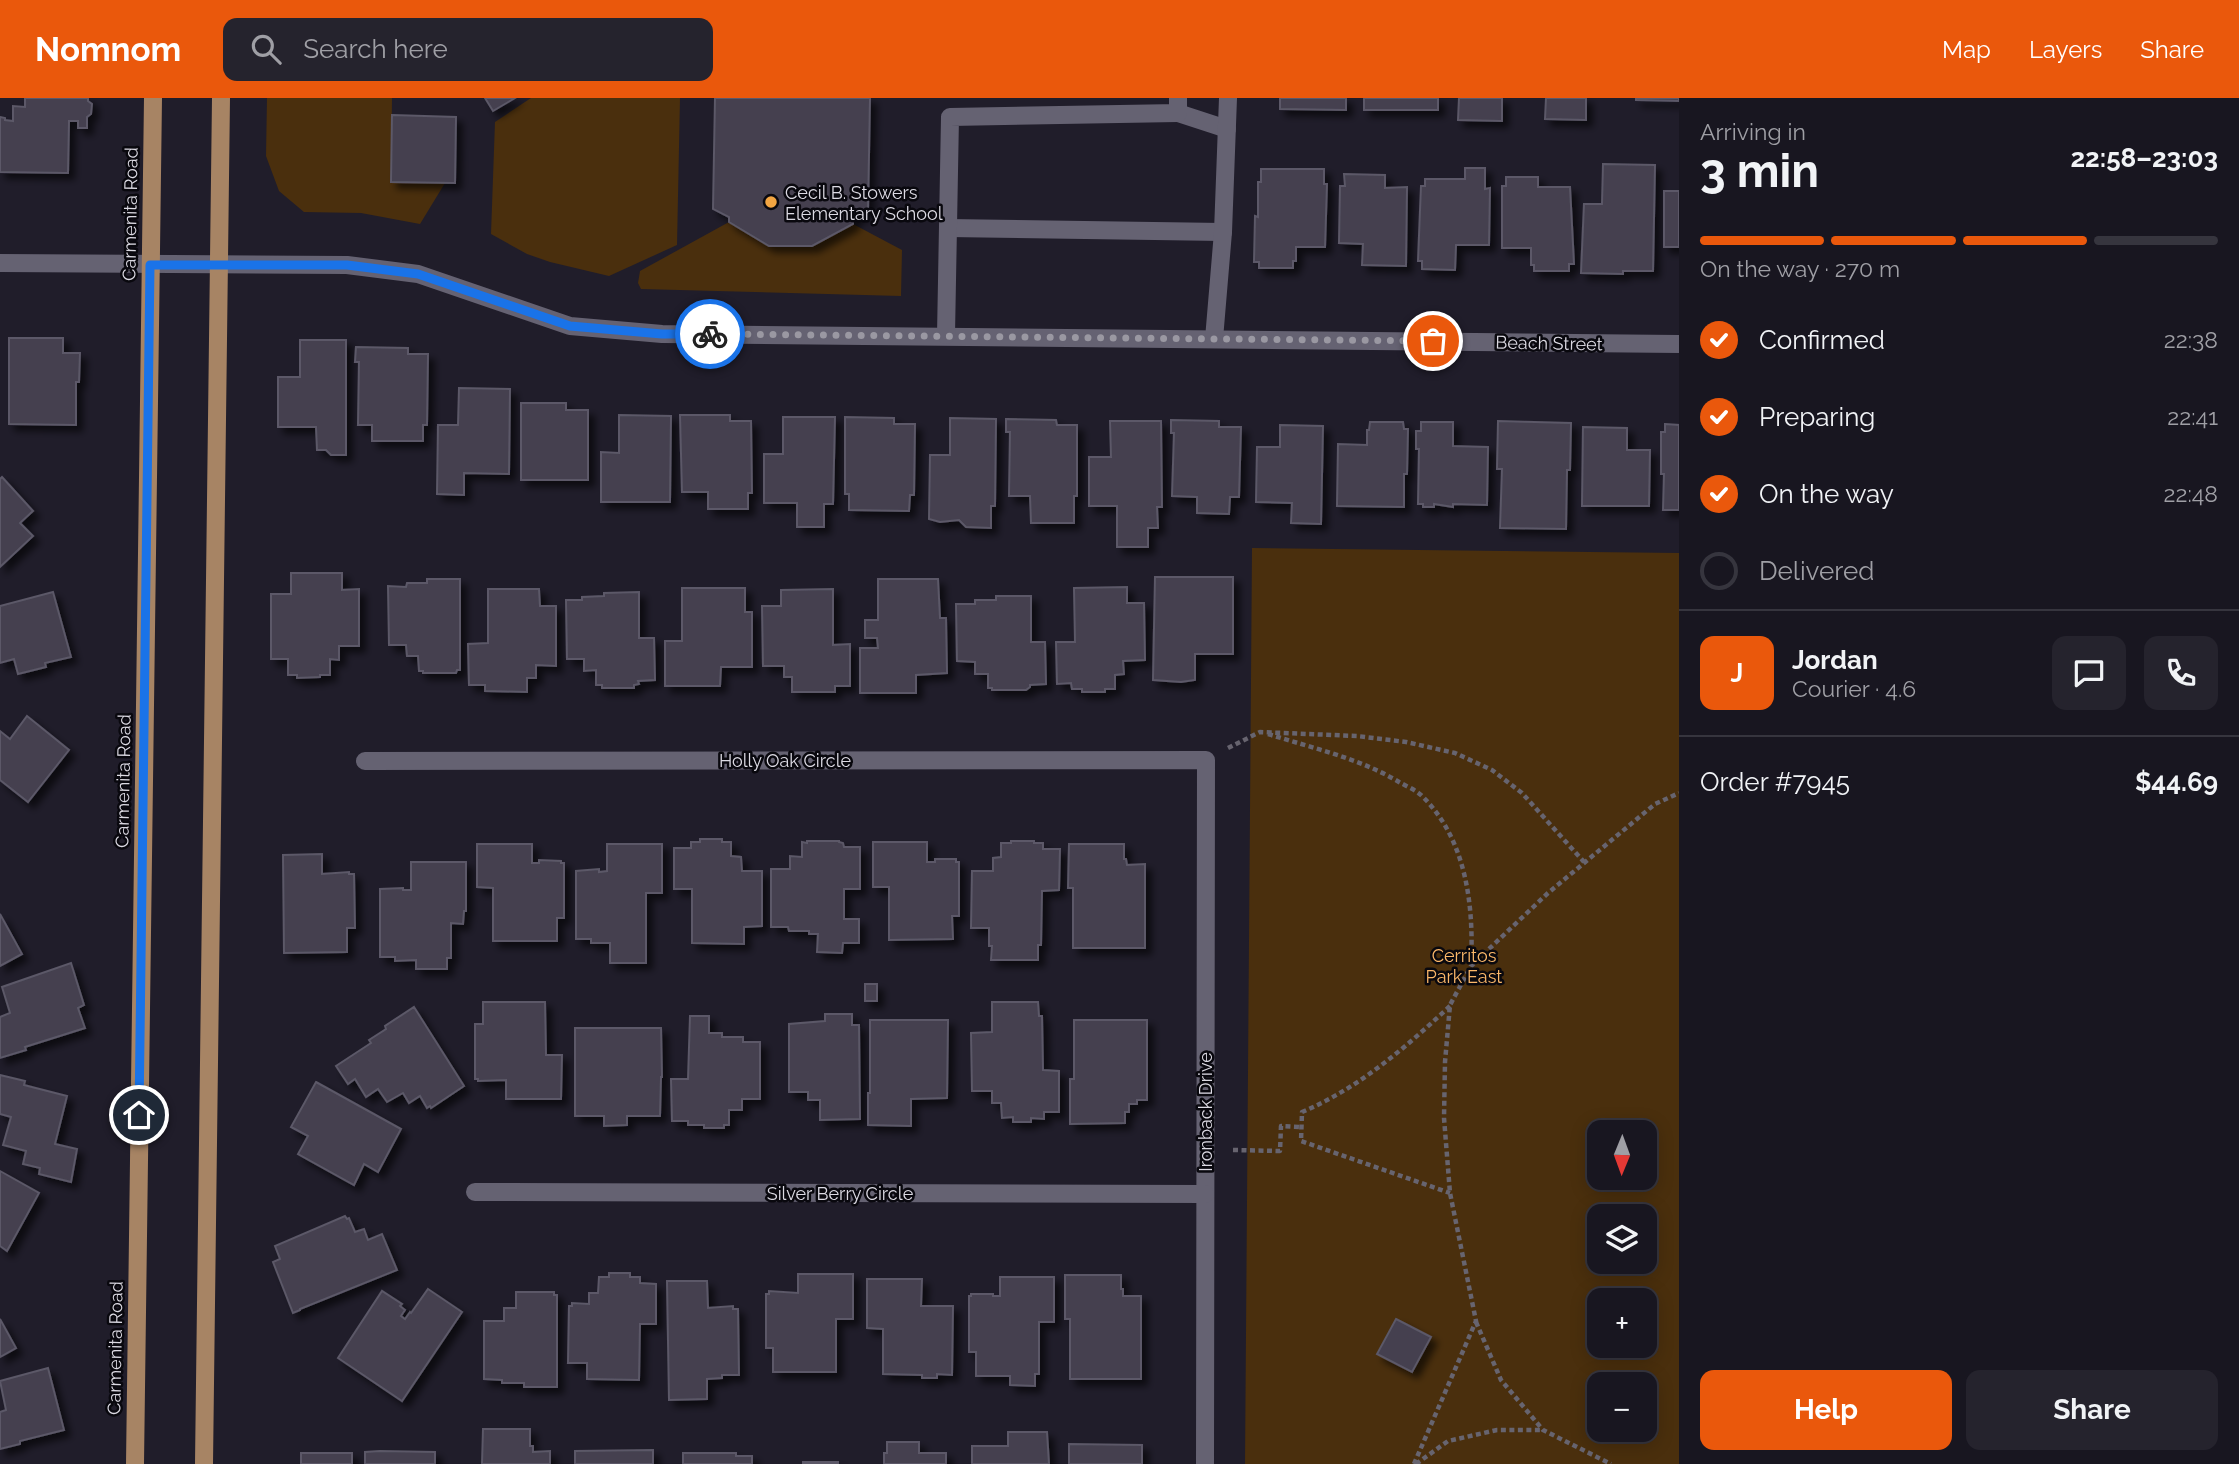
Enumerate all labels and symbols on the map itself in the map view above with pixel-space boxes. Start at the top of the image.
street label: Carmenita Road [118,147,142,281]
place label: Cecil B. Stowers Elementary School [785,182,943,224]
marker: Cecil B. Stowers Elementary School [763,194,779,210]
courier [675,299,745,369]
pin [1403,311,1463,371]
street label: Beach Street [1495,332,1603,354]
street label: Carmenita Road [111,714,135,848]
street label: Holly Oak Circle [719,750,852,771]
park label: Cerritos Park East [1426,945,1502,987]
street label: Ironback Drive [1195,1052,1216,1172]
pin [109,1085,169,1145]
north arrow [1587,1120,1657,1190]
street label: Silver Berry Circle [767,1183,914,1204]
street label: Carmenita Road [103,1281,127,1415]

